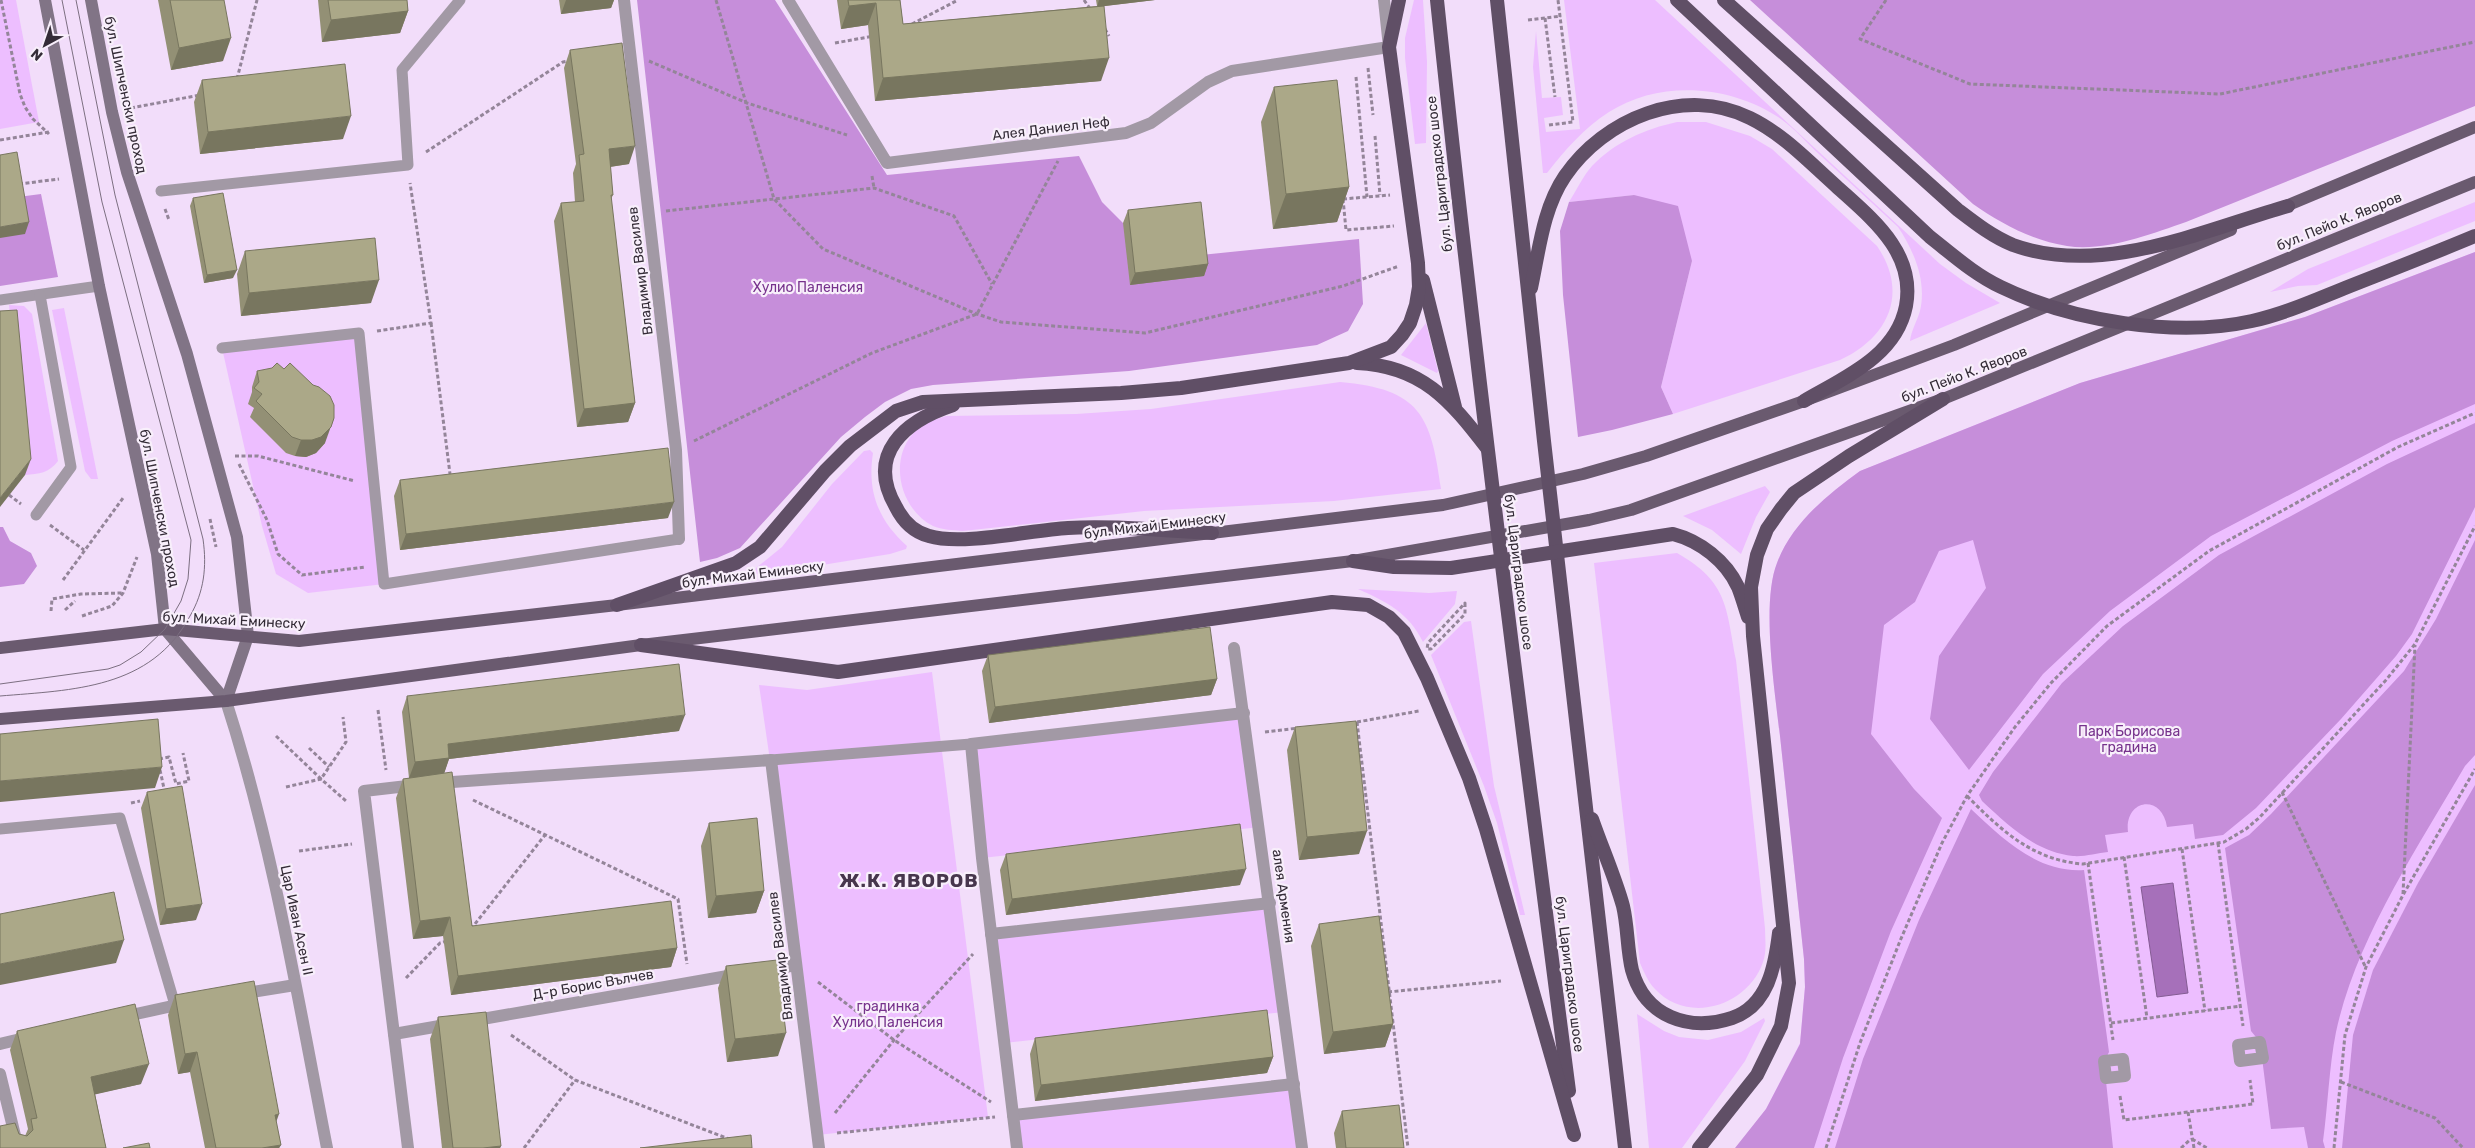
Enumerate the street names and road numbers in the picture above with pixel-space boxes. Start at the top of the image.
street label: бул. Шипченски проход [101,15,151,175]
street label: бул. Цариградско шосе [1423,95,1456,253]
street label: Алея Даниел Неф [991,113,1111,144]
street label: бул. Пейо К. Яворов [2274,189,2404,254]
street label: Владимир Василев [624,206,657,336]
street label: бул. Пейо К. Яворов [1899,343,2030,406]
street label: бул. Шипченски проход [136,428,183,589]
street label: бул. Цариградско шосе [1501,493,1537,651]
street label: бул. Михай Еминеску [1083,508,1227,543]
street label: бул. Михай Еминеску [681,557,825,592]
street label: бул. Михай Еминеску [162,608,306,633]
street label: алея Армения [1269,848,1299,944]
street label: Цар Иван Асен II [277,863,316,977]
street label: Владимир Василев [764,891,797,1021]
street label: бул. Цариградско шосе [1552,895,1588,1053]
street label: Д-р Борис Вълчев [531,965,655,1003]

